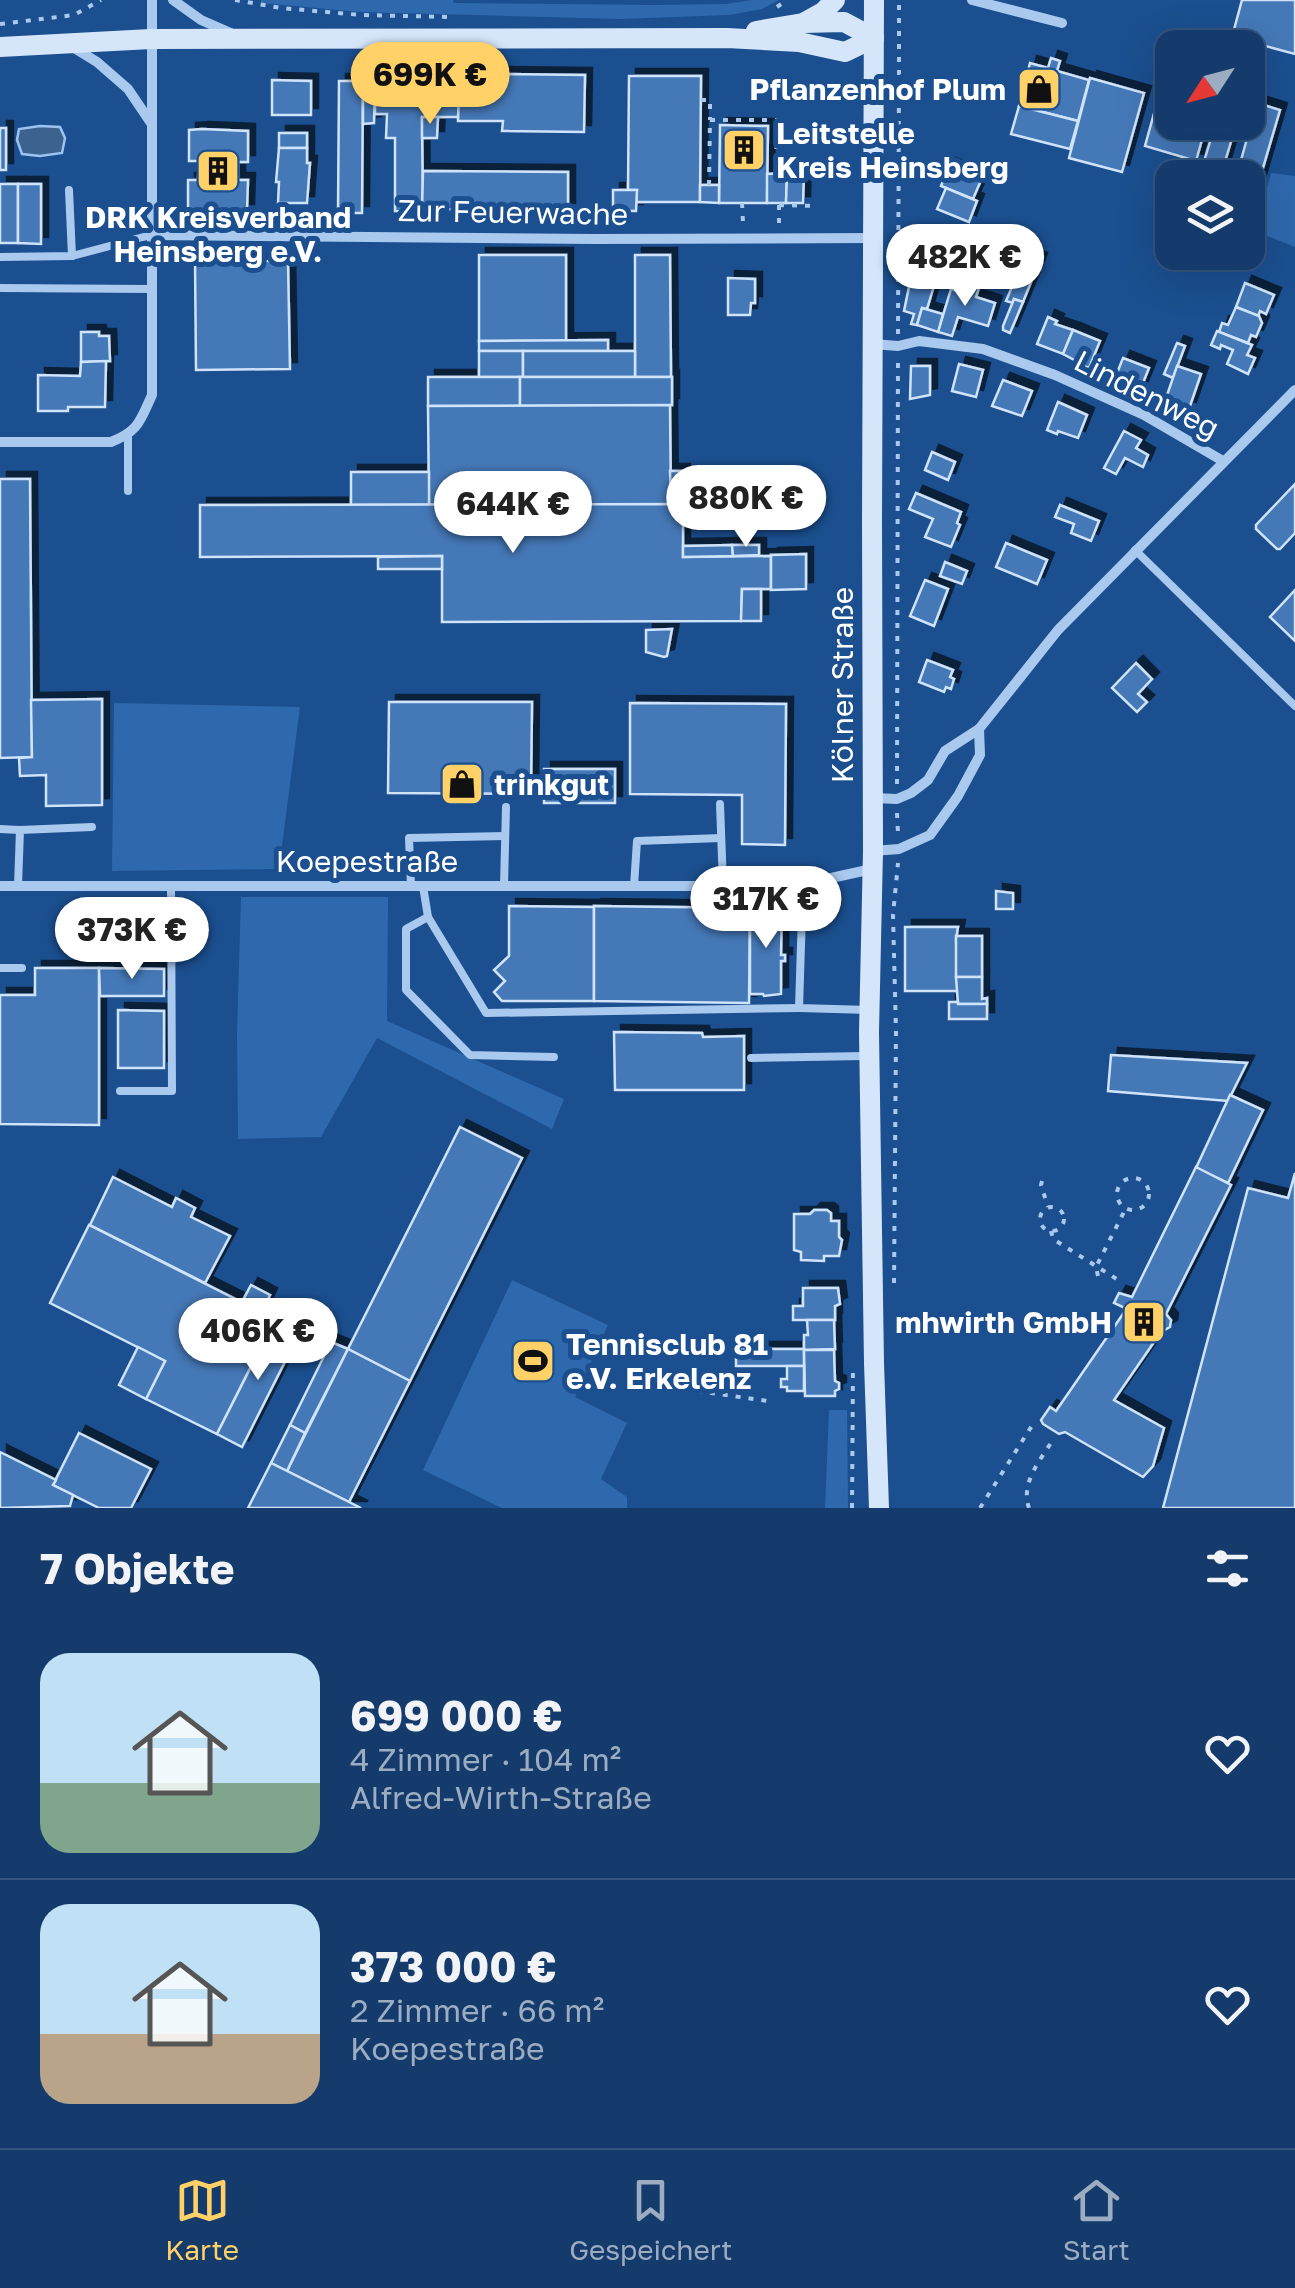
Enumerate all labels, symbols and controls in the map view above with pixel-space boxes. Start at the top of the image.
north arrow [1155,30,1265,140]
map controls [1155,30,1265,270]
pin: 699K € [349,42,511,127]
text: 699K € [373,55,487,93]
shop icon: Pflanzenhof Plum [1016,66,1062,112]
place label: Pflanzenhof Plum [749,71,1006,107]
place label: Leitstelle Kreis Heinsberg [776,115,1009,185]
building icon: Leitstelle Kreis Heinsberg [721,127,767,173]
building icon: DRK Kreisverband Heinsberg e.V. [195,148,241,194]
button: layers [1155,160,1265,270]
street label: Zur Feuerwache [398,192,628,232]
place label: DRK Kreisverband Heinsberg e.V. [85,199,351,269]
pin: 482K € [884,224,1046,309]
text: 482K € [908,237,1022,275]
street label: Lindenweg [1069,342,1225,446]
pin: 880K € [665,465,827,550]
pin: 644K € [432,471,594,556]
text: 880K € [688,478,804,516]
text: 644K € [456,484,570,522]
street label: Kölner Straße [824,587,860,783]
shop icon: trinkgut [439,761,485,807]
place label: trinkgut [494,766,609,802]
street label: Koepestraße [276,843,458,879]
pin: 317K € [685,866,847,951]
text: 317K € [712,879,820,917]
pin: 373K € [51,897,213,982]
text: 373K € [77,910,187,948]
pin: 406K € [177,1298,339,1383]
building icon: mhwirth GmbH [1121,1299,1167,1345]
place label: mhwirth GmbH [895,1304,1112,1340]
text: 406K € [201,1311,315,1349]
place label: Tennisclub 81 e.V. Erkelenz [566,1326,768,1396]
sports icon: Tennisclub 81 e.V. Erkelenz [510,1338,556,1384]
icon: filters [1200,1541,1255,1596]
text: 7 Objekte [40,1543,234,1593]
text: 699 000 € [350,1690,563,1740]
icon: home [120,1693,240,1813]
icon: heart [1200,1726,1255,1781]
text: 4 Zimmer · 104 m² [350,1740,621,1778]
text: Alfred-Wirth-Straße [350,1778,652,1816]
text: 373 000 € [350,1941,557,1991]
icon: home [120,1944,240,2064]
icon: heart [1200,1977,1255,2032]
text: 2 Zimmer · 66 m² [350,1991,604,2029]
text: Koepestraße [350,2029,545,2067]
tab: Karte [165,2173,239,2266]
tab: Gespeichert [569,2173,732,2266]
tab: Start [1063,2173,1130,2266]

